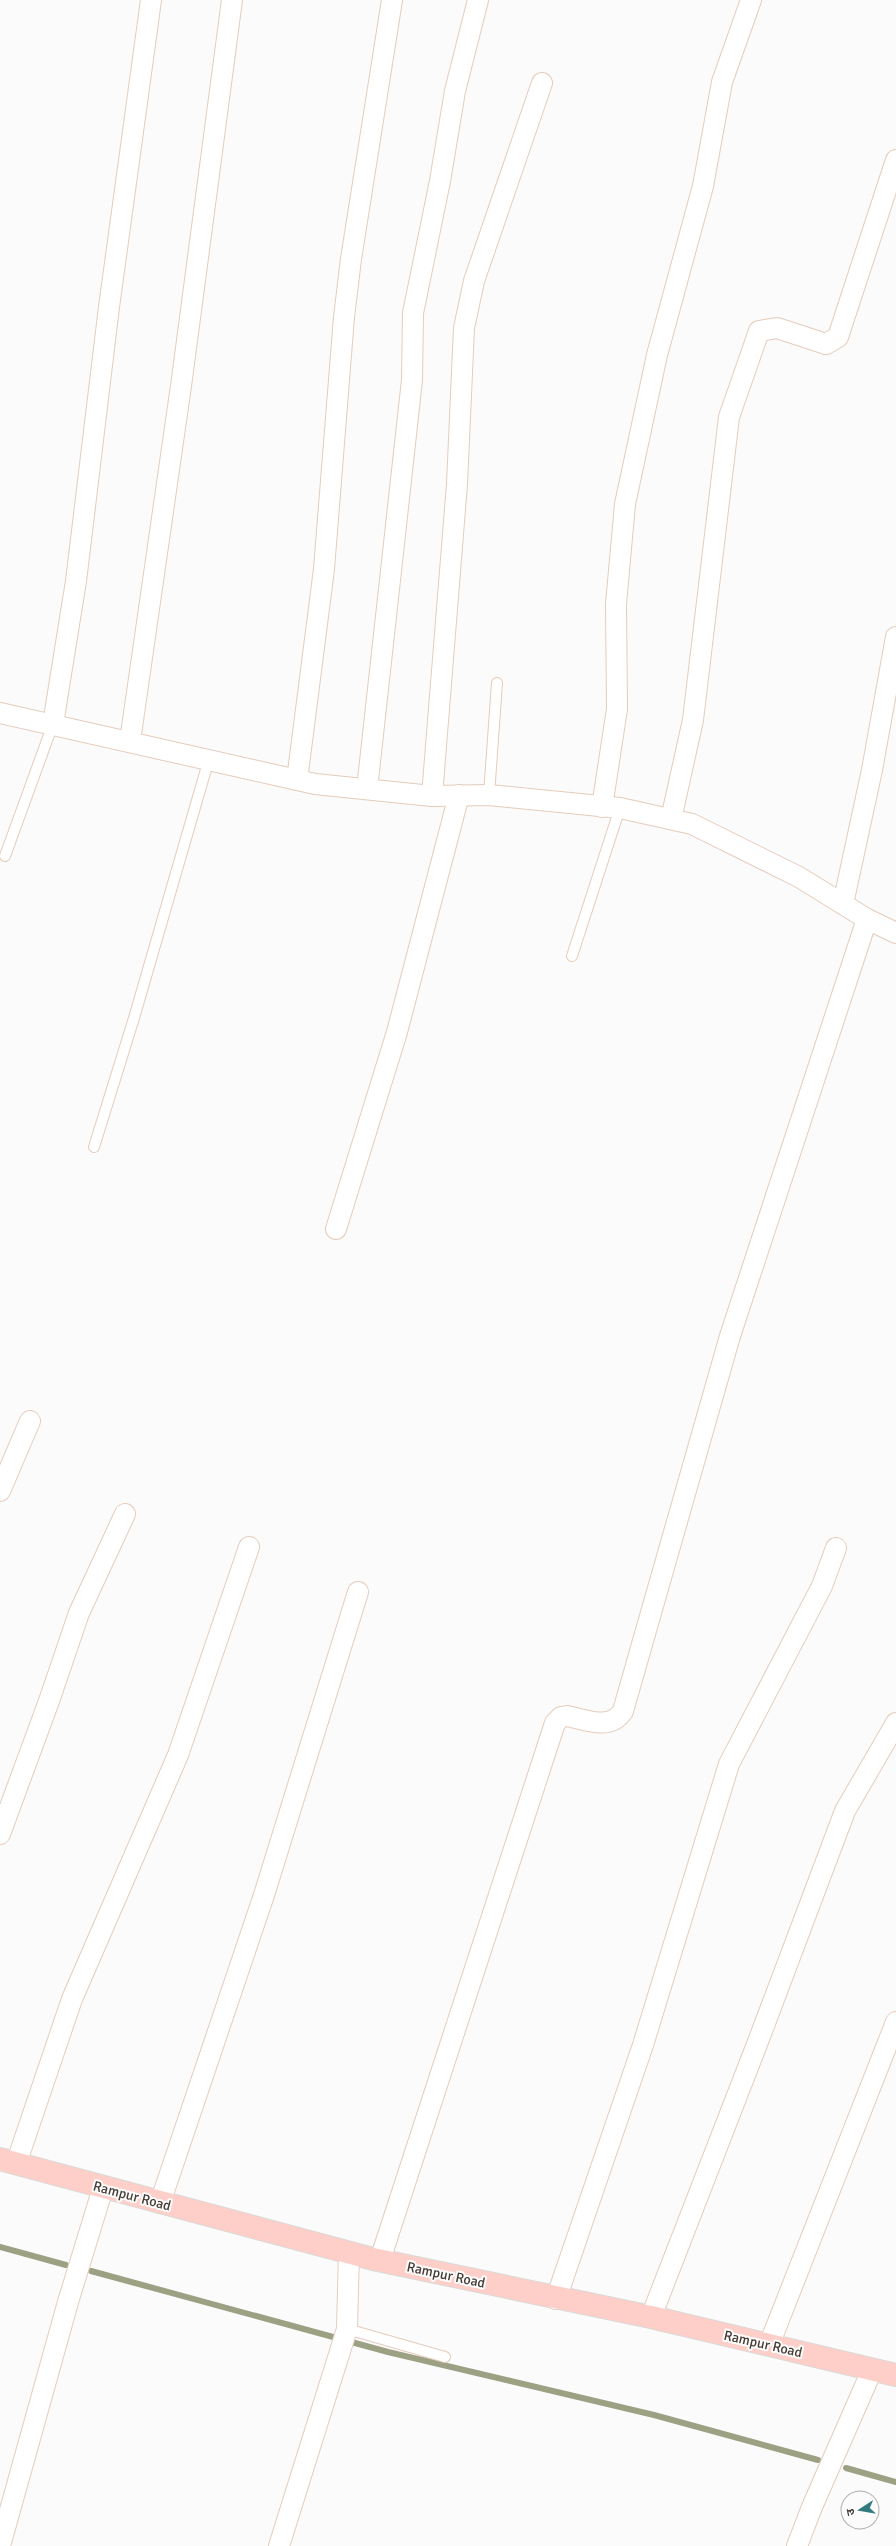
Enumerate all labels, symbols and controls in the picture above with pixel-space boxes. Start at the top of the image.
street label: Rampur Road [91,2177,173,2215]
street label: Rampur Road [405,2258,487,2292]
street label: Rampur Road [722,2327,804,2361]
north arrow [840,2490,880,2530]
text: उ [844,2507,858,2516]

